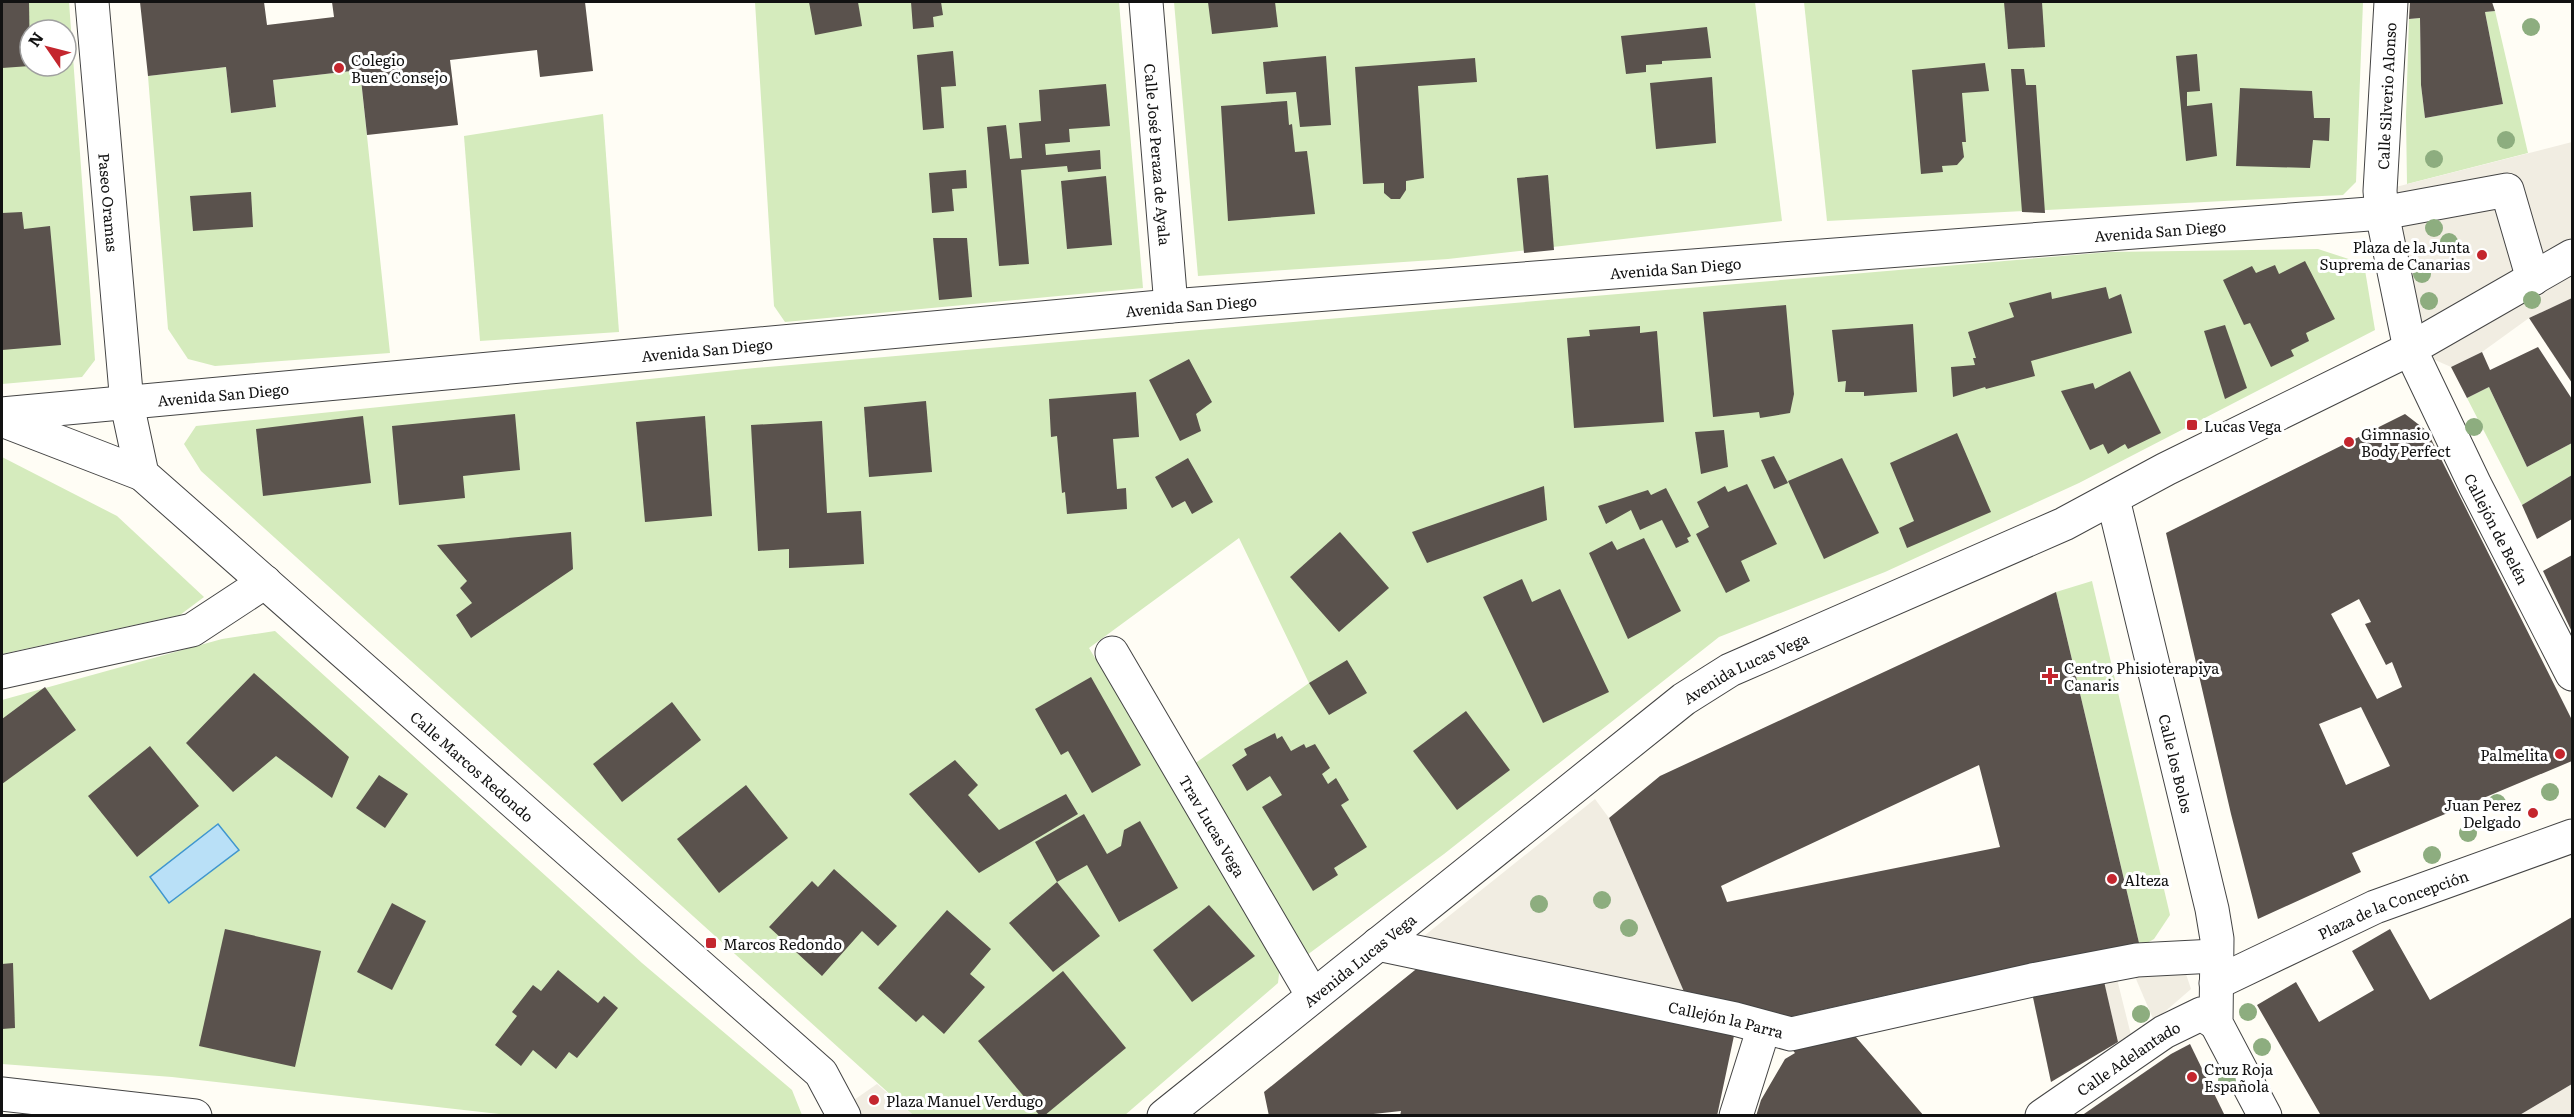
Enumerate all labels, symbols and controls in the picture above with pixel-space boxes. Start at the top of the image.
north arrow [18,18,78,78]
street label: Calle Silverio Alonso [2371,22,2401,170]
text: N [21,26,49,51]
place label: Colegio Buen Consejo [351,48,448,88]
marker: Colegio Buen Consejo [332,61,346,75]
street label: Calle José Peraza de Ayala [1140,63,1178,247]
street label: Paseo Oramas [94,152,125,253]
street label: Avenida San Diego [2093,214,2227,247]
place label: Plaza de la Junta Suprema de Canarias [2320,235,2471,275]
marker: Plaza de la Junta Suprema de Canarias [2475,248,2489,262]
street label: Avenida San Diego [1609,251,1742,284]
street label: Avenida San Diego [1124,288,1258,322]
street label: Avenida San Diego [640,331,774,366]
street label: Avenida San Diego [156,376,290,411]
place label: Lucas Vega [2204,414,2283,437]
marker: Lucas Vega [2185,418,2199,432]
place label: Gimnasio Body Perfect [2361,422,2451,462]
marker: Gimnasio Body Perfect [2342,435,2356,449]
street label: Callejón de Belén [2459,469,2536,588]
street label: Avenida Lucas Vega [1678,625,1813,709]
place label: Centro Phisioterapiya Canaris [2064,656,2220,696]
marker: Centro Phisioterapiya Canaris [2041,667,2059,685]
street label: Calle Marcos Redondo [406,705,540,827]
street label: Calle los Bolos [2154,712,2200,815]
place label: Palmelita [2480,743,2549,766]
marker: Palmelita [2553,747,2567,761]
street label: Trav Lucas Vega [1174,770,1253,882]
place label: Juan Perez Delgado [2444,793,2521,833]
marker: Juan Perez Delgado [2526,806,2540,820]
street label: Plaza de la Concepción [2313,863,2471,944]
place label: Alteza [2124,868,2170,891]
marker: Alteza [2105,872,2119,886]
street label: Avenida Lucas Vega [1298,907,1421,1012]
place label: Marcos Redondo [723,932,842,955]
marker: Marcos Redondo [704,936,718,950]
street label: Callejón la Parra [1666,994,1787,1043]
street label: Calle Adelantado [2071,1014,2184,1101]
place label: Cruz Roja Española [2204,1057,2274,1097]
marker: Cruz Roja Española [2185,1070,2199,1084]
place label: Plaza Manuel Verdugo [886,1089,1044,1112]
marker: Plaza Manuel Verdugo [867,1093,881,1107]

